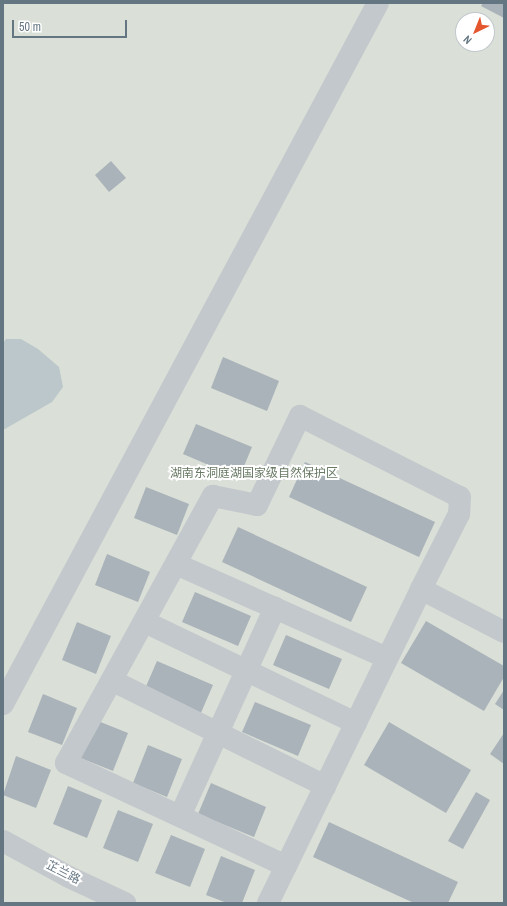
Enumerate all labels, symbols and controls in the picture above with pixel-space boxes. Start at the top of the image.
scale bar [14,12,129,38]
north arrow [455,12,495,52]
text: 50 m [19,19,41,35]
text: N [460,33,475,47]
park label: 湖南东洞庭湖国家级自然保护区 [170,467,338,481]
street label: 芷兰路 [44,858,82,888]

